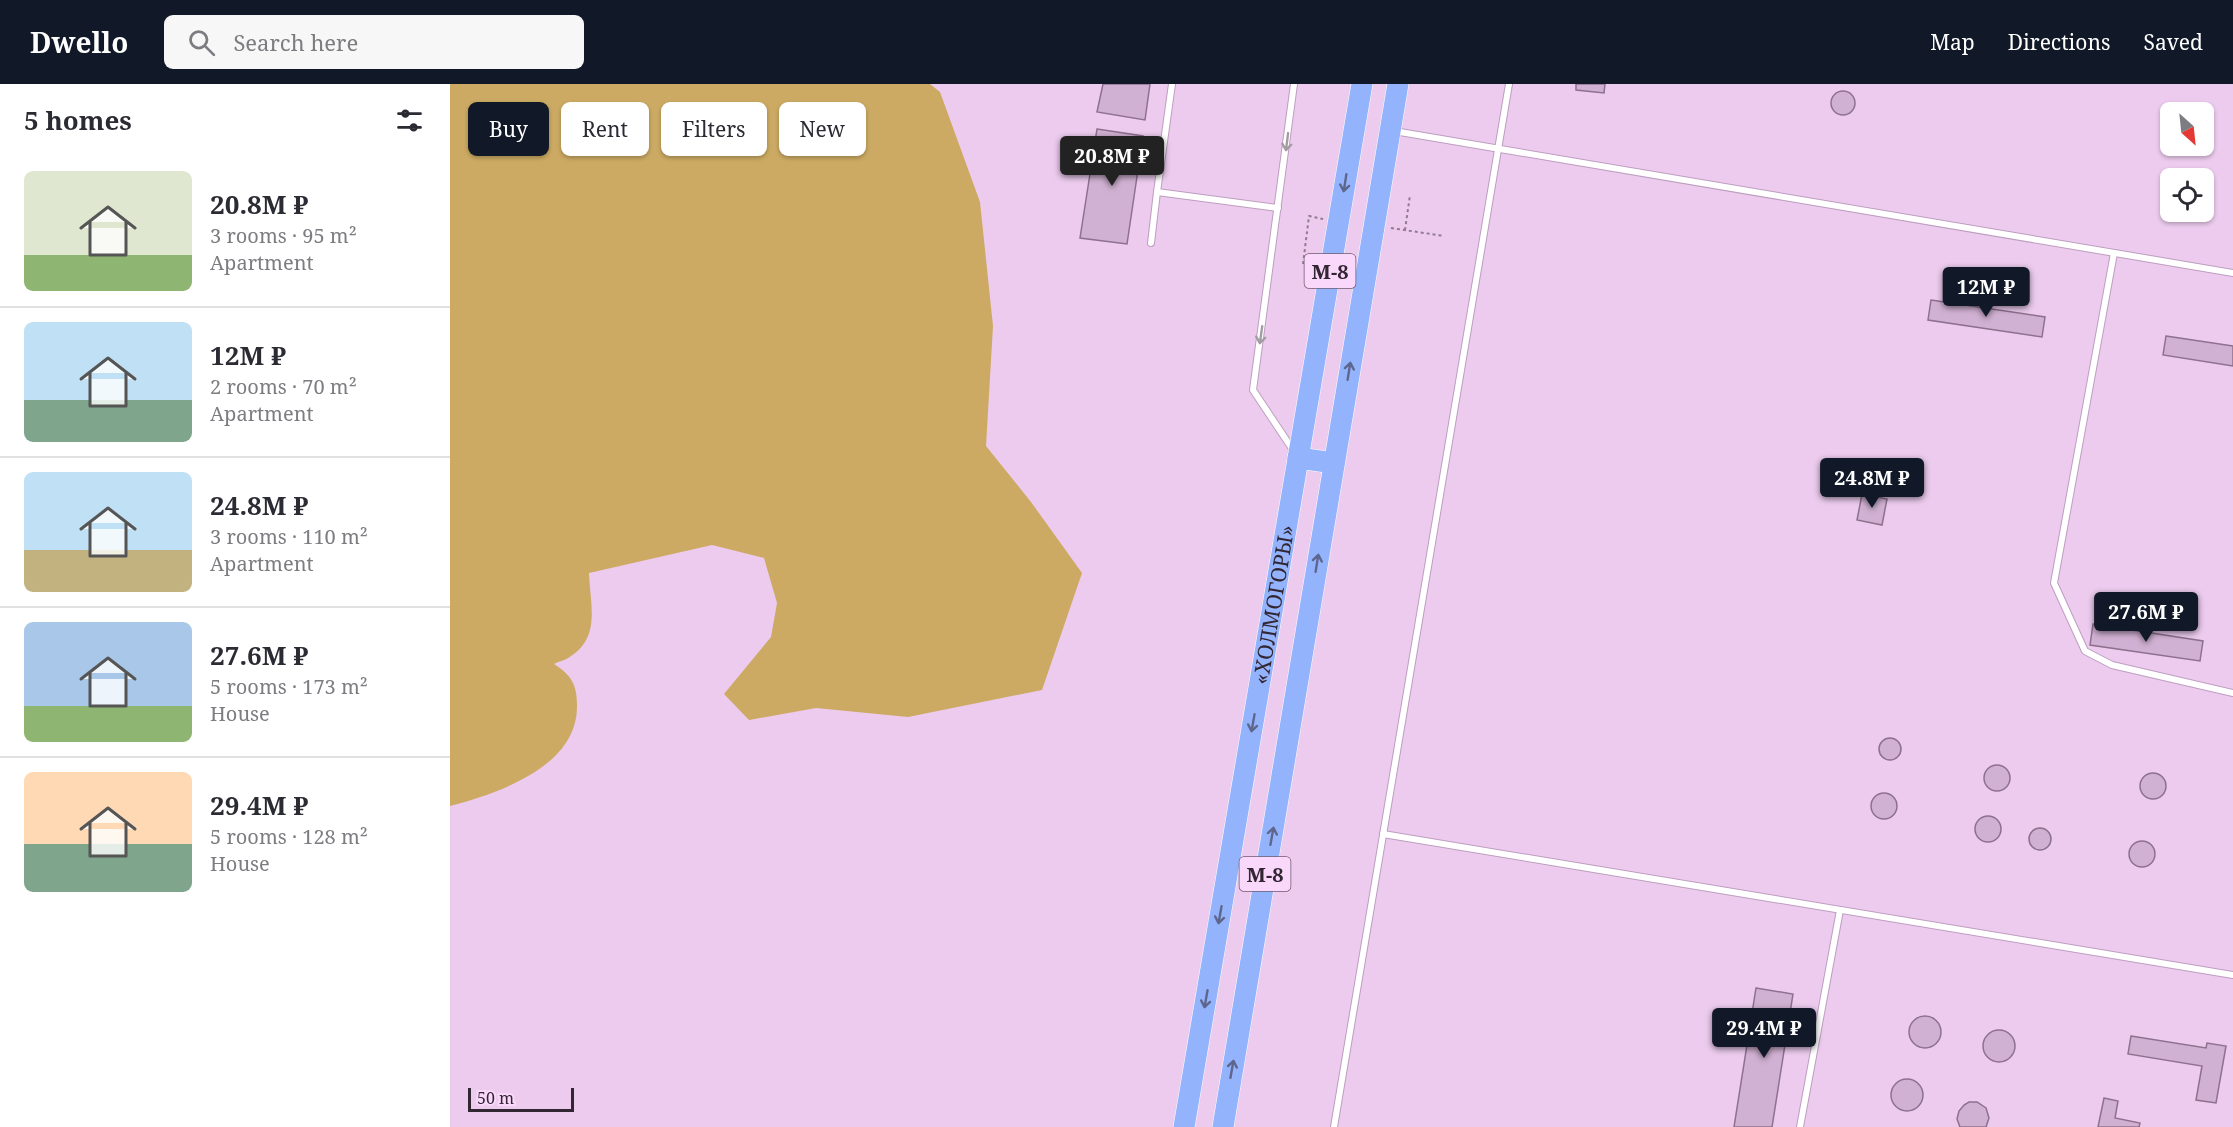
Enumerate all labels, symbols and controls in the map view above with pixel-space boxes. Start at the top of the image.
search box [164,15,584,69]
text: Dwello [30,23,128,61]
icon: search [185,26,218,59]
text: Search here [233,27,358,57]
text: Map [1930,28,1975,56]
text: Directions [2008,28,2110,56]
text: Saved [2143,28,2203,56]
text: 5 homes [24,102,132,138]
chip: Buy [468,102,549,156]
chip: Rent [561,102,649,156]
chip: Filters [661,102,767,156]
chip: New [779,102,866,156]
north arrow [2160,102,2214,156]
map controls [2160,102,2214,222]
icon: filters [393,104,426,137]
one-way arrow [1281,132,1292,151]
pin: 20.8M ₽ [1057,136,1167,187]
text: 20.8M ₽ [1074,142,1150,169]
button: locate [2160,168,2214,222]
one-way arrow [1340,173,1351,193]
text: 20.8M ₽ [210,186,309,222]
icon: home [72,195,144,267]
text: 3 rooms · 95 m² [210,222,357,249]
text: Apartment [210,249,314,276]
road number: М-8 [1304,254,1356,288]
pin: 12M ₽ [1944,267,2028,318]
text: 12M ₽ [1957,273,2015,300]
one-way arrow [1255,325,1266,345]
text: 12M ₽ [210,337,286,373]
icon: home [72,346,144,418]
one-way arrow [1344,362,1355,381]
text: 2 rooms · 70 m² [210,373,357,400]
text: Apartment [210,400,314,427]
pin: 24.8M ₽ [1817,458,1927,509]
text: 24.8M ₽ [1834,464,1910,491]
text: 24.8M ₽ [210,487,309,523]
icon: home [72,496,144,568]
text: 3 rooms · 110 m² [210,523,368,550]
street label: «ХОЛМОГОРЫ» [1246,523,1301,687]
text: Apartment [210,550,314,577]
one-way arrow [1312,554,1323,574]
pin: 27.6M ₽ [2091,592,2201,643]
text: 27.6M ₽ [2108,598,2184,625]
text: 27.6M ₽ [210,637,309,673]
icon: home [72,646,144,718]
text: 5 rooms · 173 m² [210,673,368,700]
text: House [210,700,270,727]
one-way arrow [1247,712,1258,732]
text: 29.4M ₽ [210,787,309,823]
icon: home [72,796,144,868]
text: 5 rooms · 128 m² [210,823,368,850]
one-way arrow [1266,826,1277,846]
text: House [210,850,270,877]
road number: М-8 [1240,857,1290,891]
one-way arrow [1215,904,1226,924]
one-way arrow [1200,989,1211,1009]
pin: 29.4M ₽ [1709,1008,1819,1059]
text: 29.4M ₽ [1726,1014,1802,1041]
one-way arrow [1227,1060,1238,1080]
scale bar [468,1085,574,1112]
text: 50 m [477,1087,514,1109]

